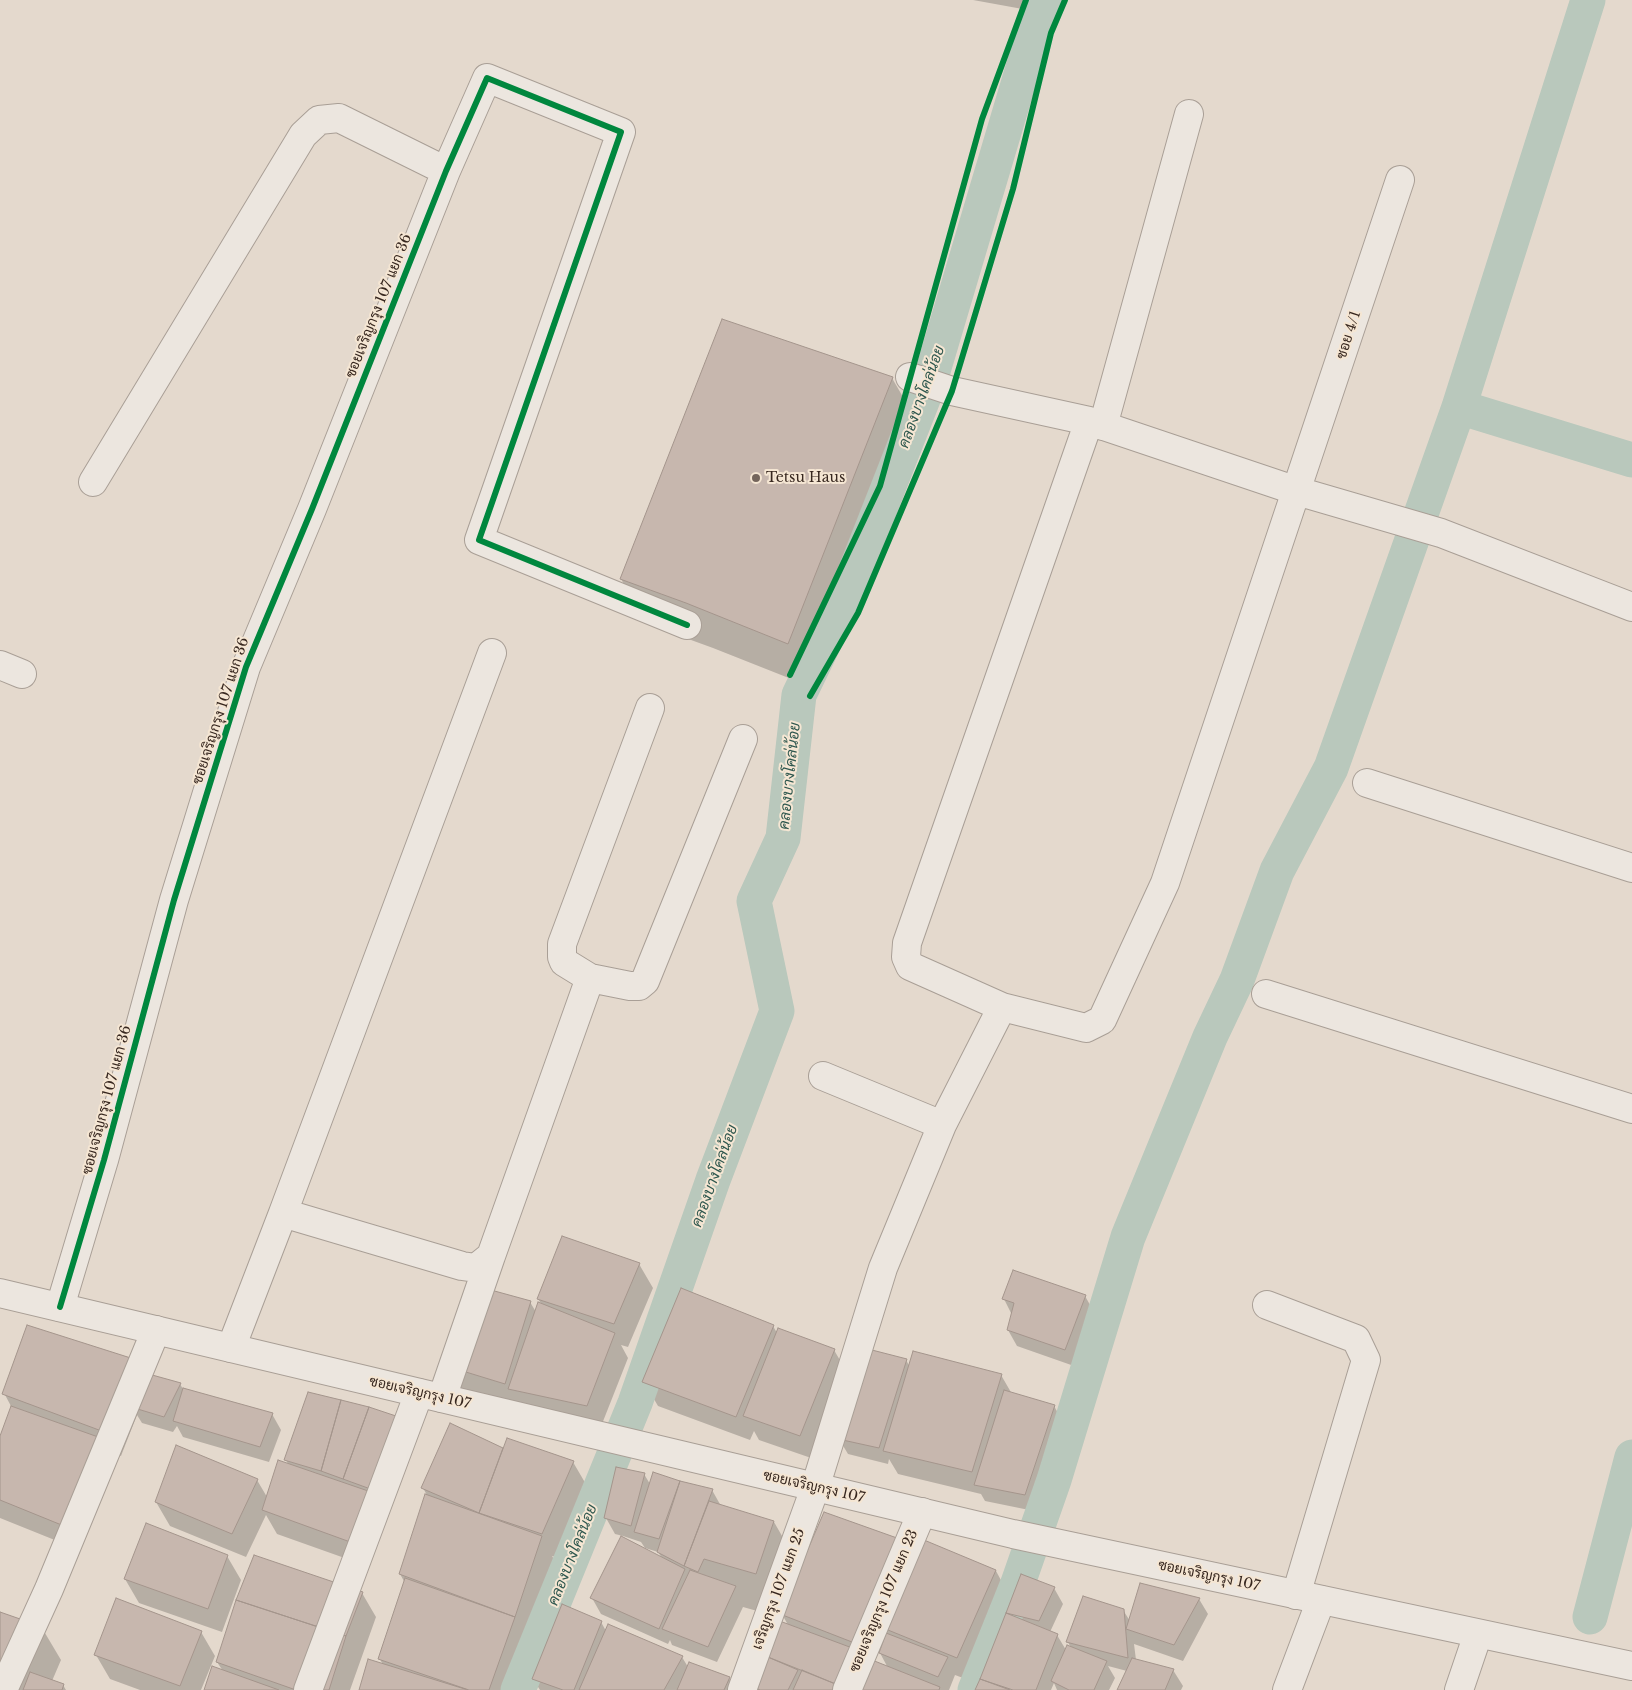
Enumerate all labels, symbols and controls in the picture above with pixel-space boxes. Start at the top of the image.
street label: ซอยเจริญกรุง 107 แยก 36 [342,232,416,380]
street label: ซอย 4/1 [1333,309,1365,361]
water label: คลองบางโคล่น้อย [895,343,949,451]
place label: Tetsu Haus [766,470,845,486]
marker: Tetsu Haus [750,472,762,484]
street label: ซอยเจริญกรุง 107 แยก 36 [189,635,253,787]
water label: คลองบางโคล่น้อย [775,722,805,830]
street label: ซอยเจริญกรุง 107 แยก 36 [79,1024,135,1176]
water label: คลองบางโคล่น้อย [688,1122,742,1230]
street label: ซอยเจริญกรุง 107 [368,1373,472,1413]
street label: ซอยเจริญกรุง 107 [762,1467,866,1507]
water label: คลองบางโคล่น้อย [545,1502,601,1608]
street label: เจริญกรุง 107 แยก 25 [749,1526,809,1652]
street label: ซอยเจริญกรุง 107 แยก 23 [846,1527,922,1675]
street label: ซอยเจริญกรุง 107 [1156,1557,1262,1595]

